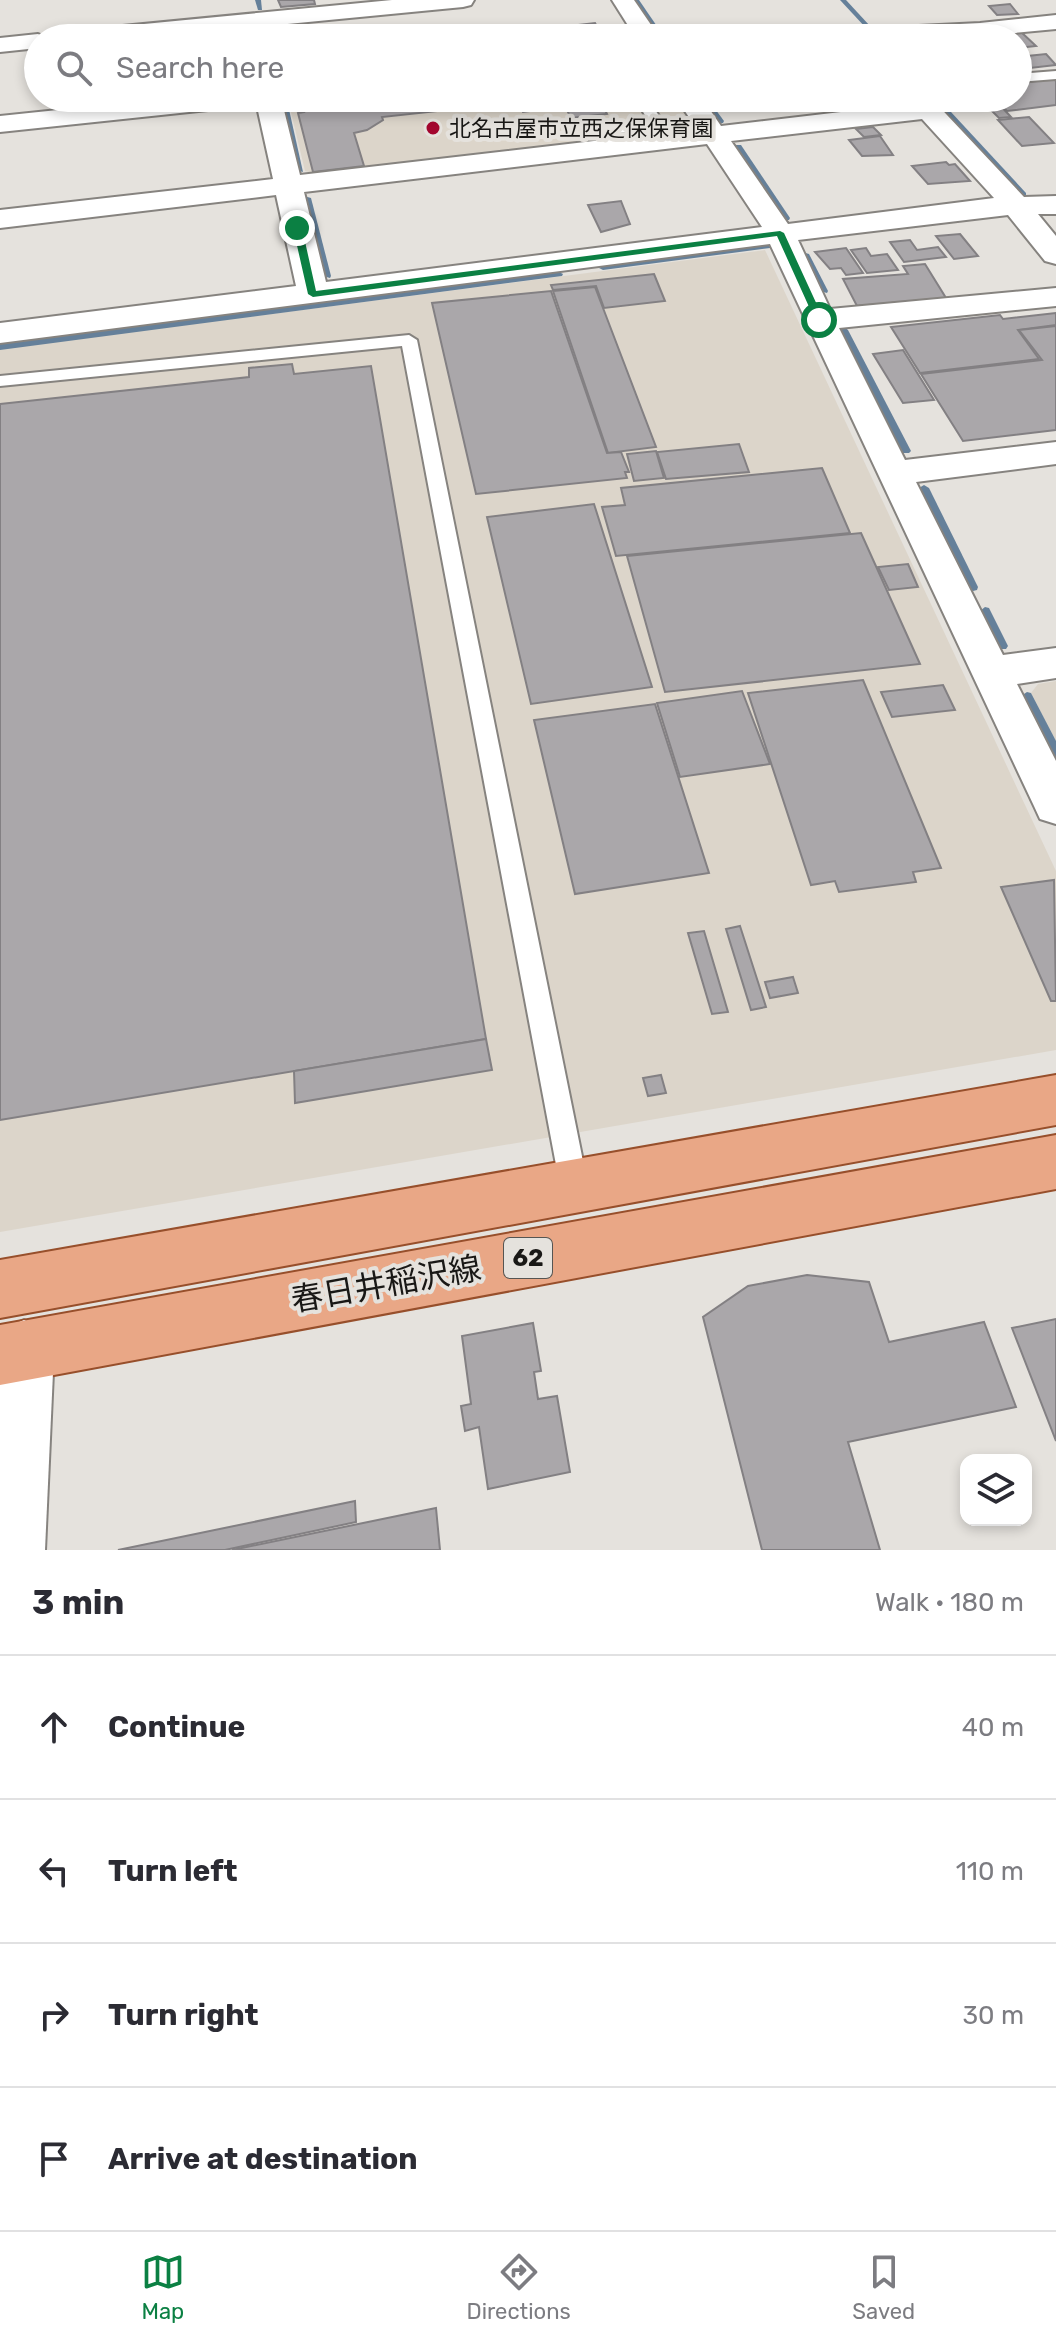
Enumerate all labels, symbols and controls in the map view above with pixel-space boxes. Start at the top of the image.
search box [24,24,1032,112]
icon: search [52,46,96,90]
text: Search here [116,50,284,86]
place label: 北名古屋市立西之保保育園 [449,115,713,142]
marker: 北名古屋市立西之保保育園 [424,119,442,137]
route end [279,210,315,246]
route start [801,302,837,338]
road number: 62 [504,1238,552,1278]
street label: 春日井稲沢線 [288,1249,484,1319]
map controls [960,1454,1032,1526]
button: layers [960,1454,1032,1526]
text: 3 min [32,1582,124,1623]
text: Walk · 180 m [875,1587,1024,1618]
icon: ahead [32,1705,76,1749]
text: Continue [108,1709,245,1745]
text: 40 m [962,1712,1024,1743]
icon: left [32,1849,76,1893]
text: Turn left [108,1853,238,1889]
text: 110 m [956,1856,1024,1887]
icon: right [32,1993,76,2037]
text: Turn right [108,1997,259,2033]
text: 30 m [962,2000,1024,2031]
icon: arrive [32,2137,76,2181]
text: Arrive at destination [108,2141,418,2177]
tab: Map [141,2250,185,2325]
tab: Directions [466,2250,571,2325]
tab: Saved [852,2250,915,2325]

